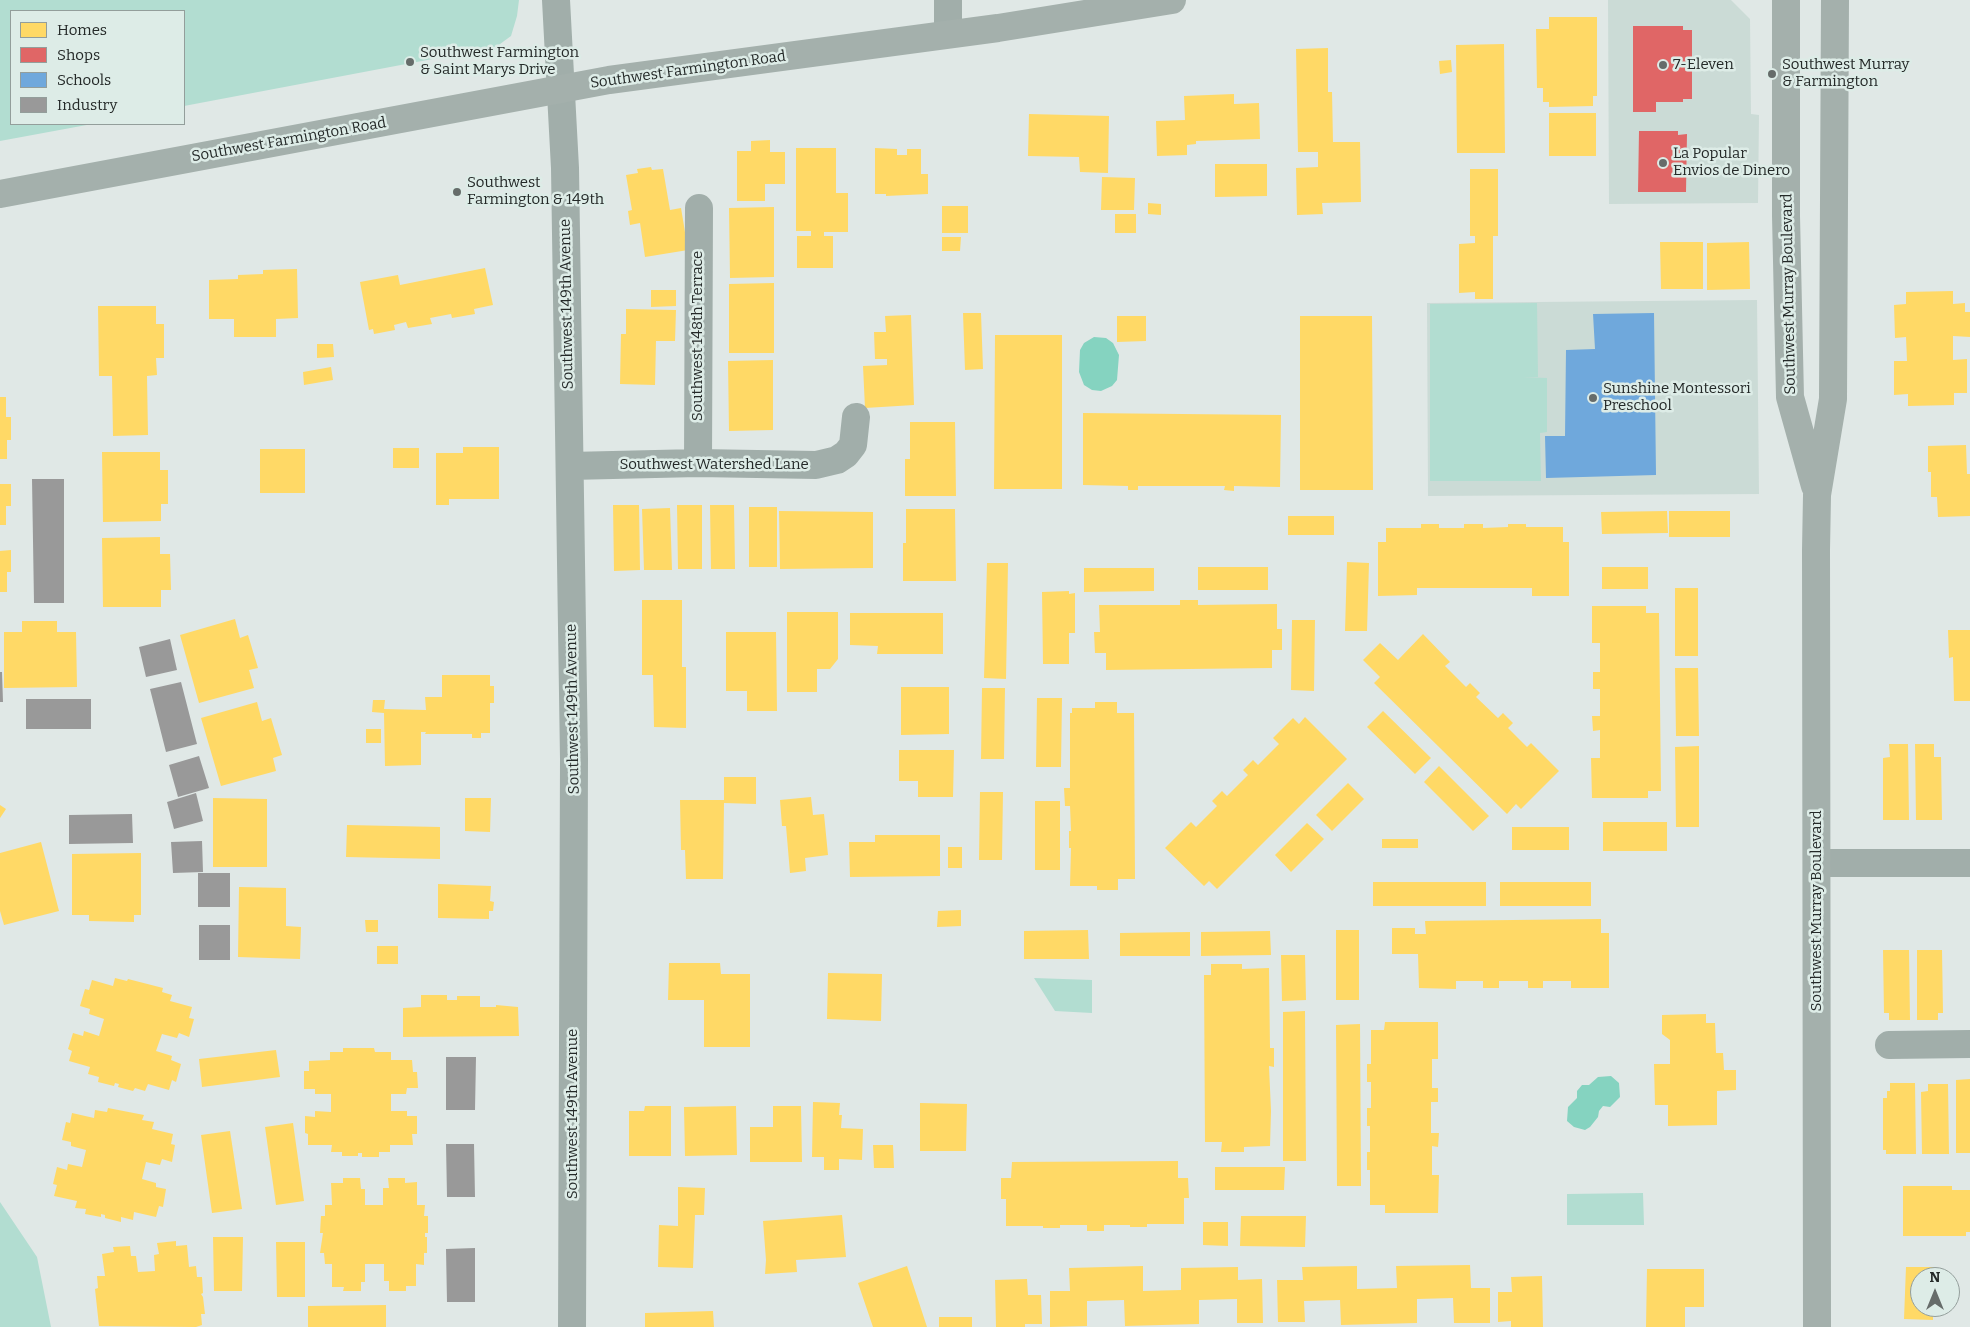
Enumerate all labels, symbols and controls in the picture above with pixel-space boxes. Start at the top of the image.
legend [10,10,185,125]
text: Homes [57,21,107,39]
place label: Southwest Farmington & Saint Marys Drive [420,44,579,79]
text: Shops [57,46,100,64]
street label: Southwest Farmington Road [589,47,787,93]
marker: Southwest Farmington & Saint Marys Drive [404,56,416,68]
place label: 7-Eleven [1673,56,1734,74]
place label: Southwest Murray & Farmington [1782,56,1909,91]
marker: 7-Eleven [1657,59,1669,71]
marker: Southwest Murray & Farmington [1766,68,1778,80]
text: Schools [57,71,111,89]
text: Industry [57,96,117,114]
street label: Southwest Farmington Road [190,114,388,166]
place label: La Popular Envios de Dinero [1673,145,1790,180]
marker: La Popular Envios de Dinero [1657,157,1669,169]
place label: Southwest Farmington & 149th [467,174,604,209]
marker: Southwest Farmington & 149th [451,186,463,198]
street label: Southwest Murray Boulevard [1778,193,1800,395]
street label: Southwest 149th Avenue [557,219,577,389]
street label: Southwest 148th Terrace [689,251,707,421]
place label: Sunshine Montessori Preschool [1603,380,1751,415]
marker: Sunshine Montessori Preschool [1587,392,1599,404]
street label: Southwest Watershed Lane [619,456,809,474]
street label: Southwest 149th Avenue [563,624,583,794]
street label: Southwest Murray Boulevard [1808,810,1826,1012]
street label: Southwest 149th Avenue [564,1029,582,1199]
north arrow [1910,1267,1960,1317]
text: N [1930,1269,1940,1286]

